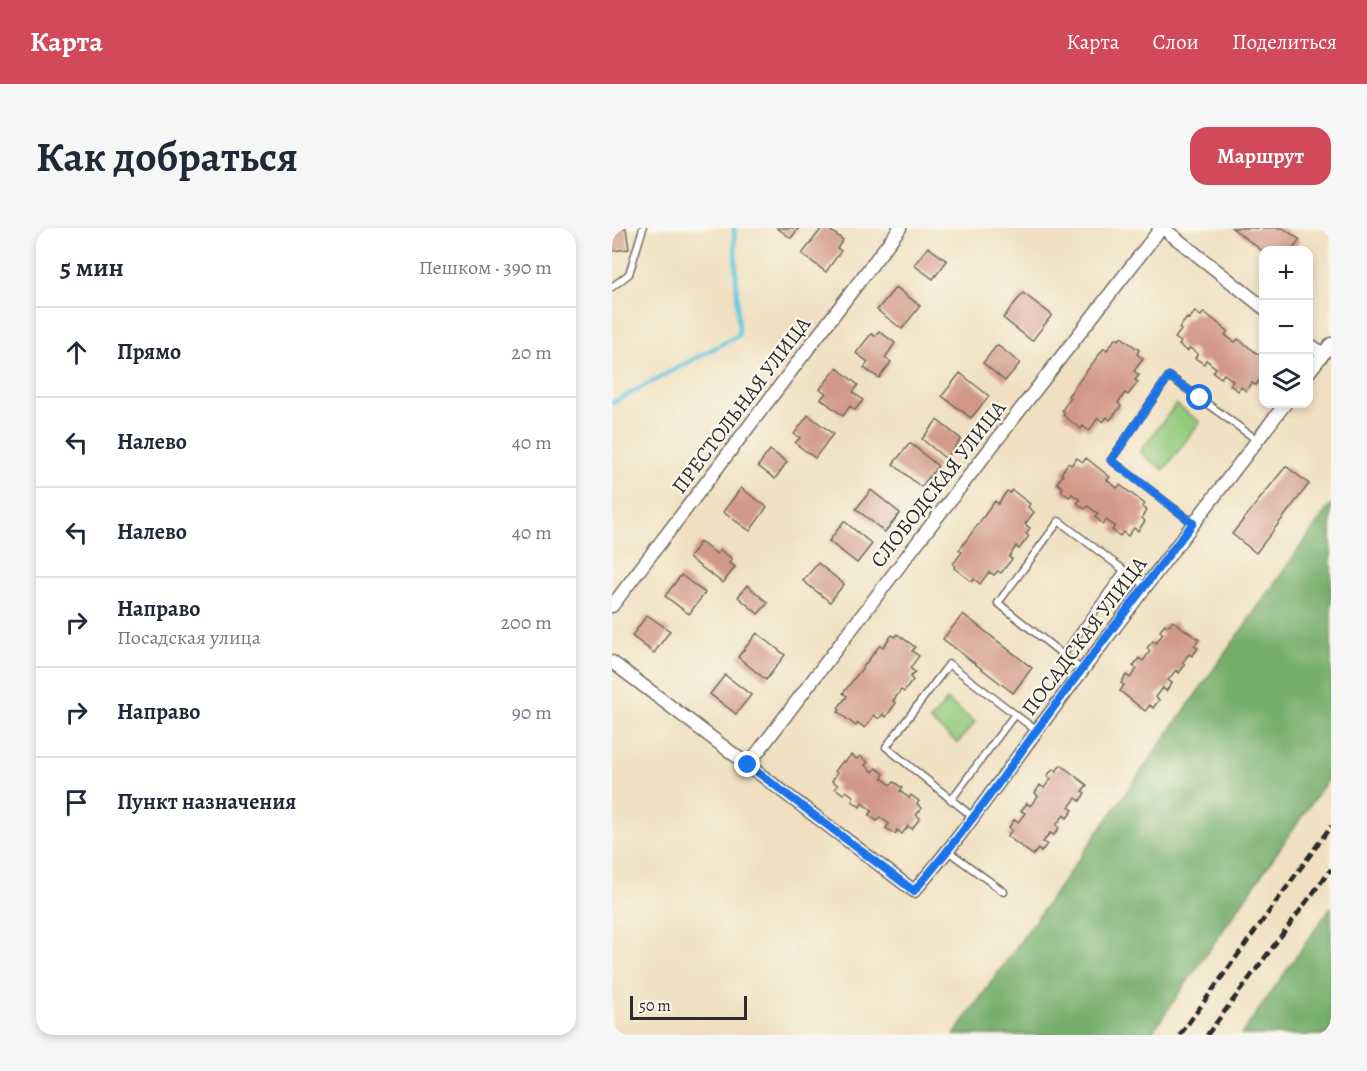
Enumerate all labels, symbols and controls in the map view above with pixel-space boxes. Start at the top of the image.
text: Карта [30,23,103,61]
text: Карта [1066,28,1119,56]
text: Слои [1152,28,1199,56]
text: Поделиться [1232,28,1337,56]
button: Маршрут [1190,127,1331,185]
text: Как добраться [36,128,298,185]
map controls [1259,246,1313,408]
button: + [1259,246,1313,300]
text: 5 мин [60,250,124,285]
text: Пешком · 390 m [419,254,552,281]
button: − [1259,300,1313,354]
street label: ПРЕСТОЛЬНАЯ УЛИЦА [665,310,817,499]
icon: ahead [60,336,93,369]
text: Прямо [117,337,181,367]
text: 20 m [511,339,552,366]
button: layers [1259,354,1313,408]
route start [1186,384,1212,410]
street label: СЛОБОДСКАЯ УЛИЦА [864,394,1012,573]
icon: left [60,426,93,459]
text: Налево [117,427,187,457]
text: 40 m [512,429,552,456]
icon: left [60,516,93,549]
text: Налево [117,517,187,547]
text: 40 m [512,519,552,546]
street label: ПОСАДСКАЯ УЛИЦА [1015,550,1153,721]
text: Направо [117,594,200,624]
icon: right [60,606,93,639]
text: 200 m [501,609,552,636]
text: Посадская улица [117,624,261,651]
icon: right [60,696,93,729]
text: Направо [117,697,200,727]
text: 90 m [512,699,552,726]
route end [734,751,760,777]
icon: arrive [60,786,93,819]
text: Пункт назначения [117,787,296,817]
scale bar [630,993,747,1020]
text: 50 m [639,995,671,1017]

